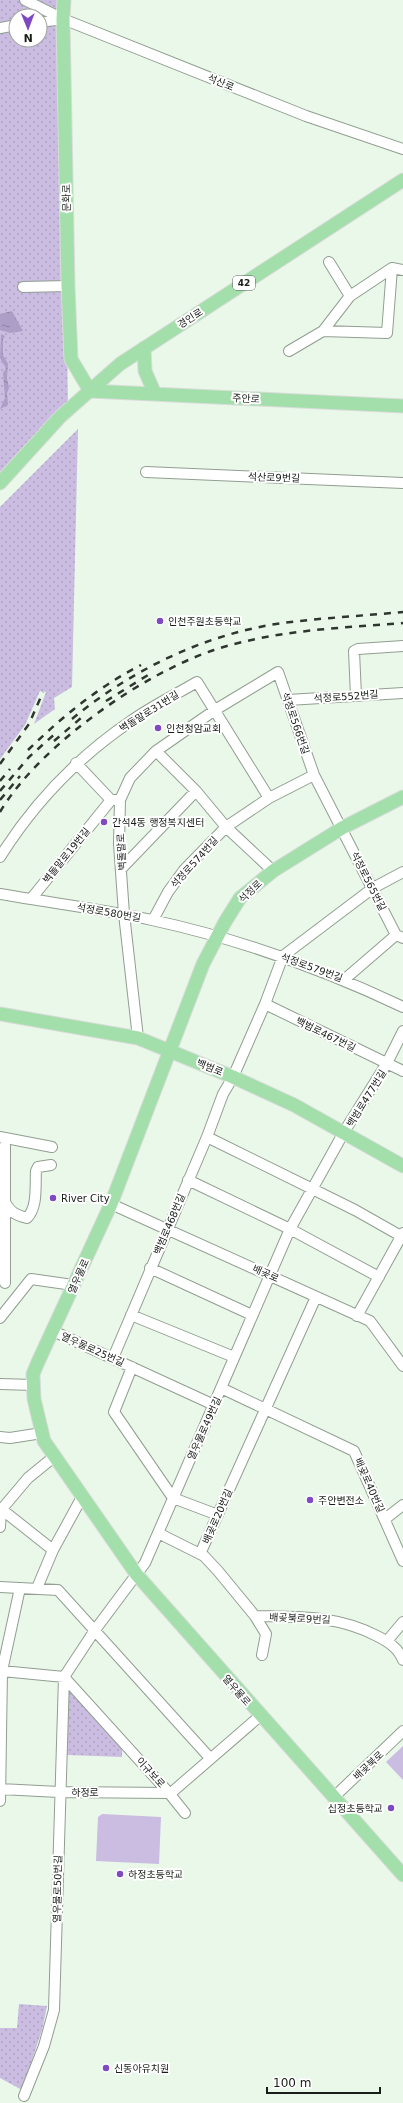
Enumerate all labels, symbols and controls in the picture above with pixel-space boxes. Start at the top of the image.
north arrow [8,8,48,48]
text: N [23,31,33,44]
street label: 석산로 [206,72,236,93]
street label: 문화로 [61,184,72,212]
road number: 42 [233,276,255,290]
street label: 경인로 [176,306,205,331]
street label: 주안로 [232,392,260,405]
street label: 석산로9번길 [248,471,300,484]
marker: 인천주원초등학교 [155,616,165,626]
place label: 인천주원초등학교 [168,616,242,627]
street label: 벽돌말로31번길 [118,689,181,734]
street label: 석정로552번길 [313,689,379,704]
street label: 석정로566번길 [280,691,311,756]
marker: 인천청암교회 [153,723,163,733]
place label: 인천청암교회 [166,723,221,734]
marker: 간석4동 행정복지센터 [99,817,109,827]
place label: 간석4동 행정복지센터 [112,817,204,828]
street label: 벽돌말로19번길 [41,825,92,885]
street label: 벽돌말로 [115,833,128,871]
street label: 석정로574번길 [169,834,220,890]
street label: 석정로565번길 [349,850,388,913]
street label: 석정로 [237,878,264,905]
street label: 석정로580번길 [76,901,142,924]
street label: 석정로579번길 [279,951,344,984]
street label: 백범로467번길 [294,1015,357,1054]
street label: 백범로 [195,1057,225,1078]
street label: 백범로477번길 [345,1068,388,1129]
street label: 백범로468번길 [152,1192,187,1256]
marker: River City [48,1193,58,1203]
place label: River City [61,1193,110,1204]
street label: 열우물로 [66,1257,91,1295]
street label: 배곶로 [251,1263,281,1284]
street label: 열우물로25번길 [60,1331,126,1368]
street label: 열우물로49번길 [186,1395,223,1461]
street label: 배곶로40번길 [353,1456,387,1514]
street label: 배곶로20번길 [200,1487,234,1545]
marker: 주안변전소 [305,1495,315,1505]
place label: 주안변전소 [318,1495,364,1506]
street label: 배곶북로9번길 [269,1611,331,1626]
street label: 열우물로 [220,1673,253,1708]
street label: 배곶북로 [351,1749,386,1782]
street label: 이규보로 [134,1755,167,1790]
street label: 하정로 [71,1787,99,1798]
place label: 십정초등학교 [328,1803,383,1814]
marker: 십정초등학교 [386,1803,396,1813]
street label: 열우물로50번길 [51,1855,64,1923]
marker: 하정초등학교 [115,1869,125,1879]
place label: 하정초등학교 [128,1869,183,1880]
marker: 신동아유치원 [101,2063,111,2073]
place label: 신동아유치원 [114,2063,169,2074]
scale bar [267,2069,380,2095]
text: 100 m [273,2076,311,2090]

